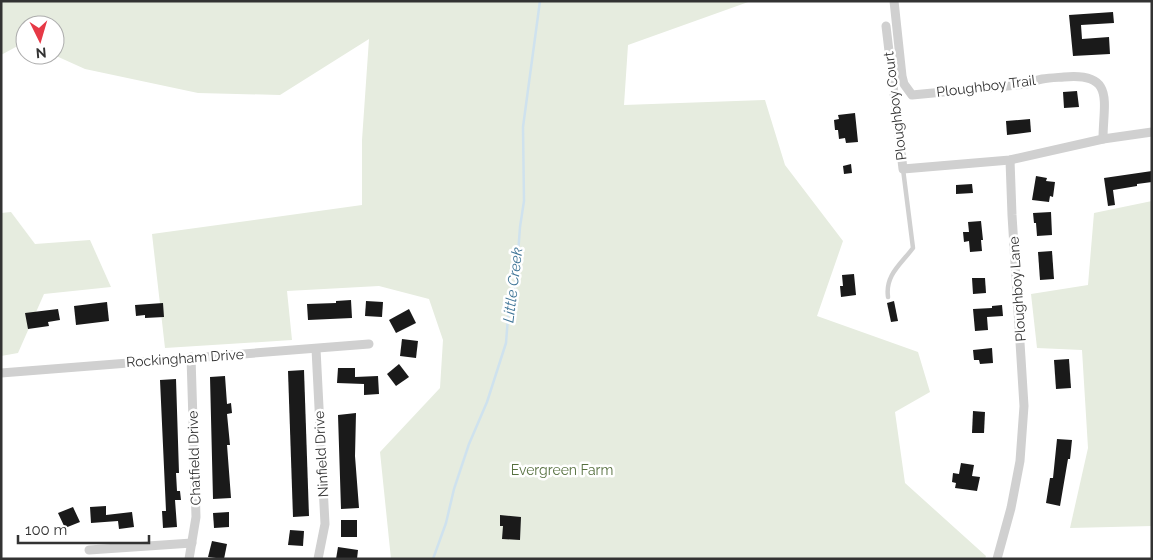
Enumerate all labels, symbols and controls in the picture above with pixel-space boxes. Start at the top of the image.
north arrow [15,15,65,65]
text: N [35,45,47,61]
street label: Ploughboy Court [880,50,910,161]
street label: Ploughboy Trail [936,72,1037,100]
street label: Ploughboy Lane [1005,236,1029,342]
water label: Little Creek [499,246,527,324]
street label: Rockingham Drive [126,346,244,370]
street label: Chatfield Drive [184,410,204,506]
street label: Ninfield Drive [311,410,331,498]
park label: Evergreen Farm [511,462,613,478]
scale bar [18,512,149,544]
text: 100 m [25,521,67,539]

